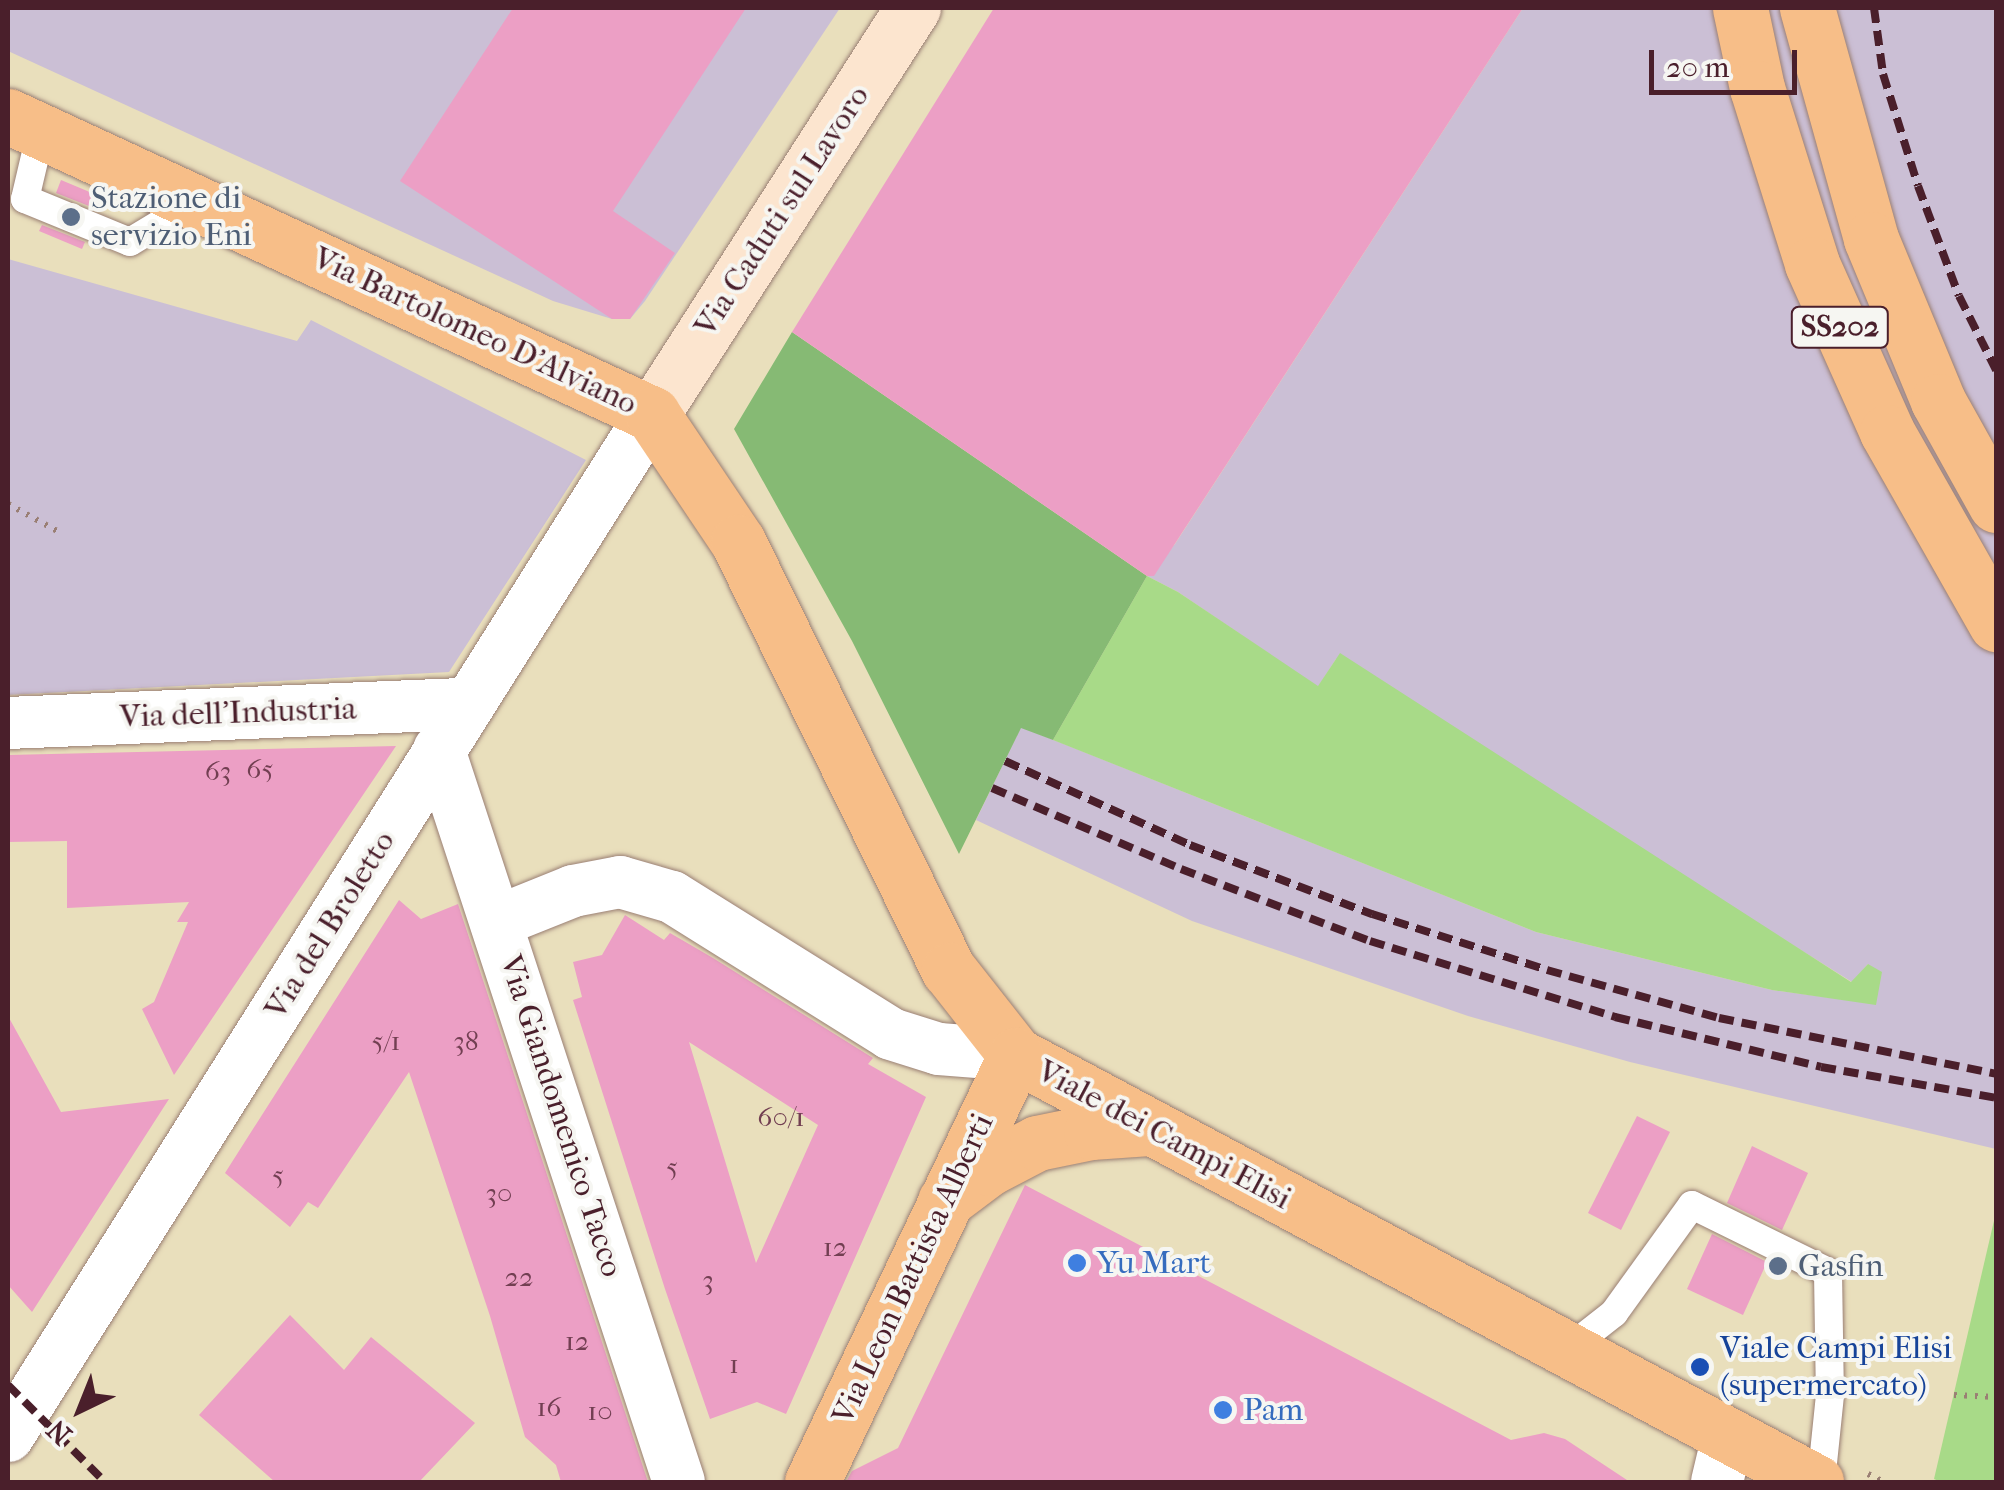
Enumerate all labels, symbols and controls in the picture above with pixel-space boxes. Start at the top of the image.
scale bar [1654,30,1802,92]
text: 20 m [1666,50,1729,85]
street label: Via Caduti sul Lavoro [687,78,877,344]
place label: Stazione di servizio Eni [91,180,252,255]
marker: Stazione di servizio Eni [60,206,82,228]
street label: Via Bartolomeo D'Alviano [307,239,643,423]
road number: SS202 [1790,302,1890,352]
street label: Via dell'Industria [119,690,357,736]
house number: 65 [246,752,274,786]
house number: 63 [205,754,231,788]
street label: Via del Broletto [257,824,403,1026]
street label: Via Giandomenico Tacco [491,950,631,1282]
house number: 5/1 [372,1024,400,1058]
house number: 38 [453,1024,479,1058]
street label: Viale dei Campi Elisi [1031,1052,1297,1218]
house number: 60/1 [757,1100,805,1134]
street label: Via Leon Battista Alberti [824,1108,1002,1430]
house number: 5 [666,1150,678,1184]
house number: 5 [272,1158,284,1192]
house number: 30 [486,1176,512,1210]
house number: 12 [823,1230,847,1264]
place label: Yu Mart [1097,1244,1211,1282]
place label: Gasfin [1798,1247,1884,1285]
marker: Yu Mart [1066,1252,1088,1274]
marker: Gasfin [1767,1255,1789,1277]
house number: 22 [505,1260,533,1294]
house number: 3 [702,1263,714,1297]
house number: 12 [565,1324,589,1358]
place label: Viale Campi Elisi (supermercato) [1720,1330,1952,1405]
house number: 1 [729,1347,739,1381]
marker: Viale Campi Elisi (supermercato) [1689,1356,1711,1378]
north arrow [30,1360,130,1460]
house number: 16 [536,1390,562,1424]
place label: Pam [1243,1391,1303,1429]
house number: 10 [587,1394,613,1428]
marker: Pam [1212,1399,1234,1421]
text: N [40,1413,78,1452]

